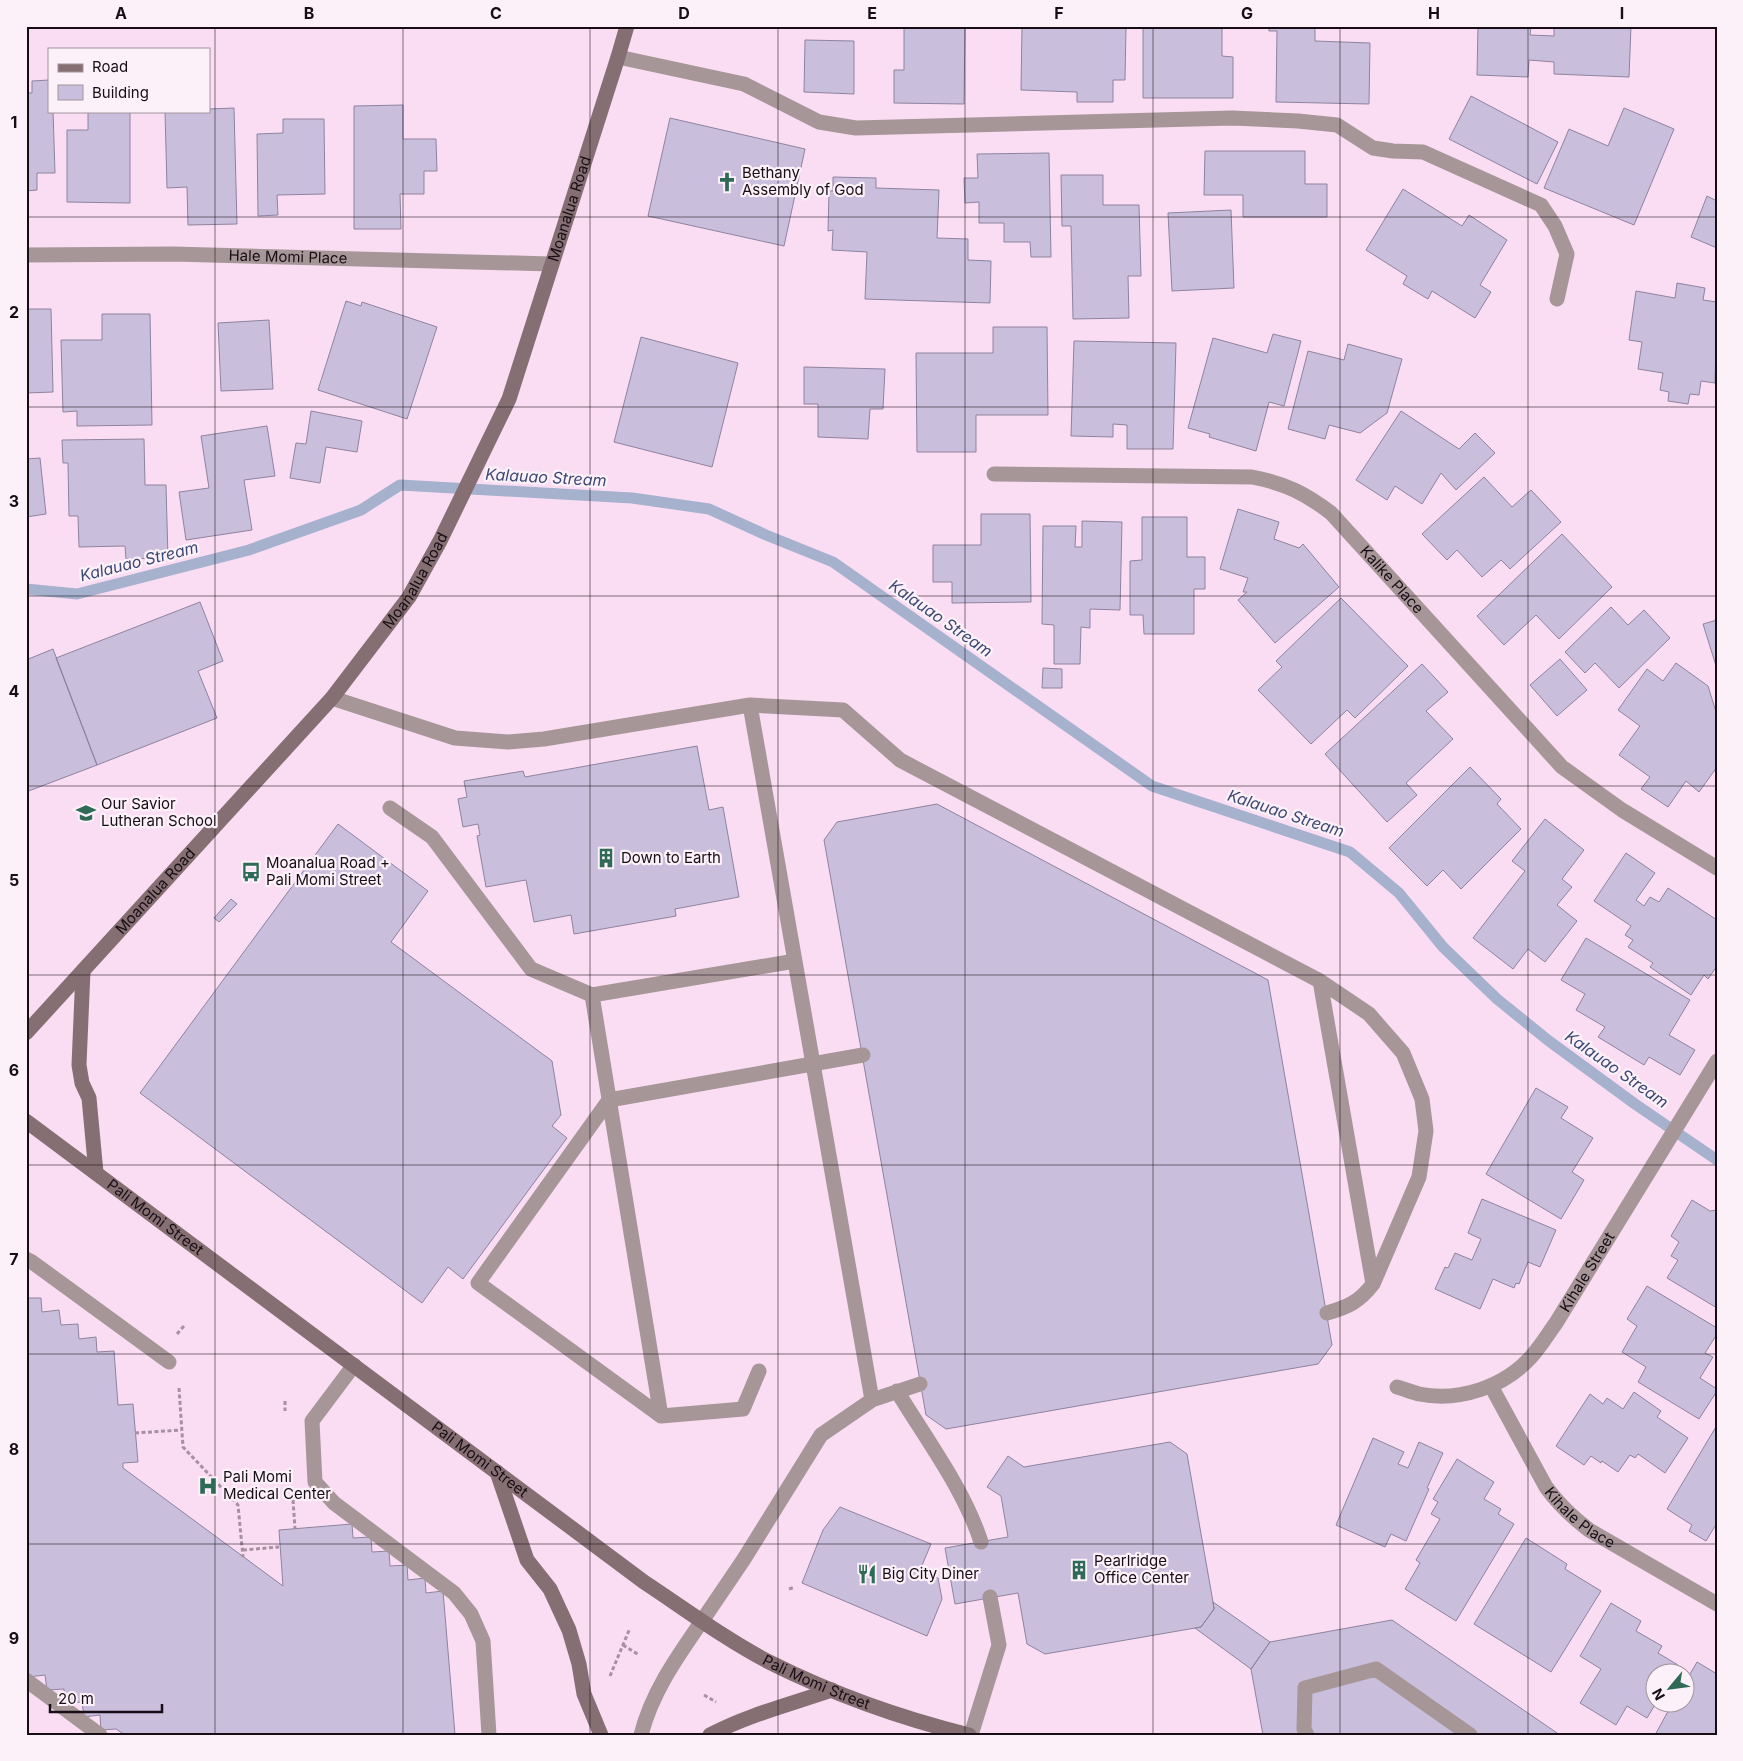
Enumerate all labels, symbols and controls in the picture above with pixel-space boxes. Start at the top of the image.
text: A [115,3,127,23]
text: B [304,3,314,23]
text: C [490,3,502,23]
text: D [678,3,690,23]
text: E [867,3,877,23]
text: F [1054,3,1064,23]
text: G [1241,3,1253,23]
text: H [1428,3,1440,23]
text: I [1620,3,1624,23]
legend [48,48,210,112]
text: Road [92,57,128,76]
text: Building [92,83,149,102]
text: 1 [11,112,17,132]
street label: Moanalua Road [543,154,595,264]
place label: Bethany Assembly of God [742,163,864,199]
church icon: Bethany Assembly of God [716,171,738,193]
street label: Hale Momi Place [228,245,348,268]
text: 2 [9,302,19,322]
water label: Kalauao Stream [485,464,607,490]
text: 3 [9,491,19,511]
street label: Moanalua Road [378,529,452,632]
water label: Kalauao Stream [78,537,200,585]
street label: Kalike Place [1356,541,1428,618]
water label: Kalauao Stream [886,575,996,661]
text: 4 [9,681,20,701]
water label: Kalauao Stream [1225,785,1347,841]
place label: Our Savior Lutheran School [101,794,217,830]
school or university icon: Our Savior Lutheran School [75,802,97,824]
street label: Moanalua Road [111,844,199,938]
building icon: Down to Earth [595,847,617,869]
place label: Down to Earth [621,848,721,867]
place label: Moanalua Road + Pali Momi Street [266,853,390,889]
bus stop icon: Moanalua Road + Pali Momi Street [240,861,262,883]
text: 5 [9,870,19,890]
water label: Kalauao Stream [1562,1026,1672,1112]
text: 6 [9,1060,19,1080]
street label: Pali Momi Street [103,1175,207,1259]
street label: Kihale Street [1555,1228,1619,1315]
text: 7 [9,1249,19,1269]
street label: Pali Momi Street [428,1417,532,1501]
text: 8 [9,1439,19,1459]
place label: Pali Momi Medical Center [223,1467,331,1503]
hospital icon: Pali Momi Medical Center [197,1475,219,1497]
street label: Kihale Place [1540,1483,1619,1552]
place label: Pearlridge Office Center [1094,1551,1189,1587]
building icon: Pearlridge Office Center [1068,1559,1090,1581]
restaurant icon: Big City Diner [856,1563,878,1585]
place label: Big City Diner [882,1564,979,1583]
text: 9 [9,1628,19,1648]
street label: Pali Momi Street [759,1650,873,1713]
north arrow [1646,1664,1696,1714]
scale bar [50,1681,162,1713]
text: N [1648,1686,1668,1703]
text: 20 m [58,1689,94,1708]

